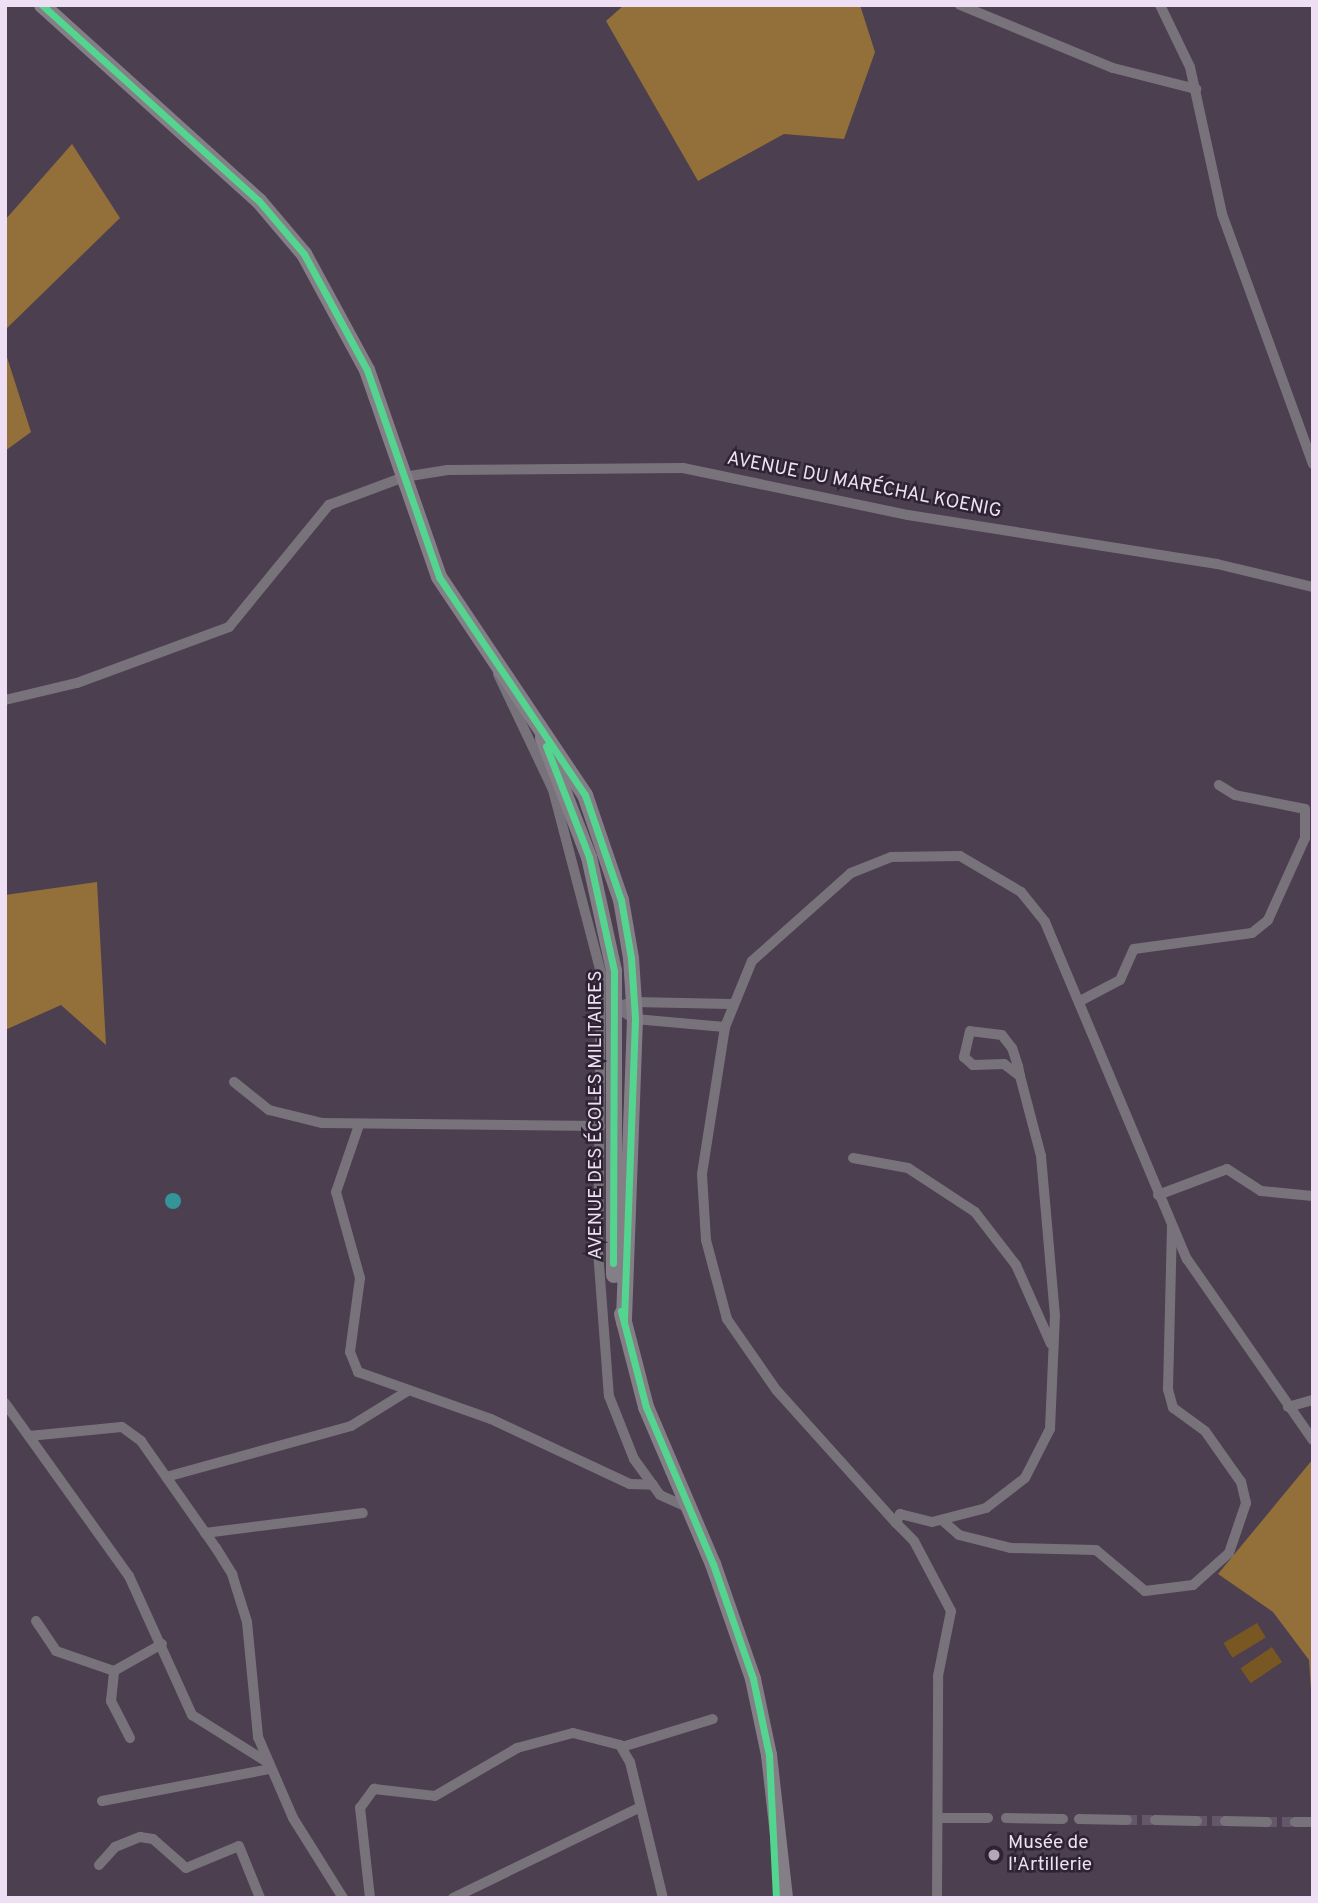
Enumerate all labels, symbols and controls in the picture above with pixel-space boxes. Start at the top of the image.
street label: AVENUE DU MARÉCHAL KOENIG [725,448,1003,524]
street label: AVENUE DES ÉCOLES MILITAIRES [586,970,608,1260]
place label: Musée de l'Artillerie [1008,1833,1092,1877]
marker: Musée de l'Artillerie [986,1847,1002,1863]

